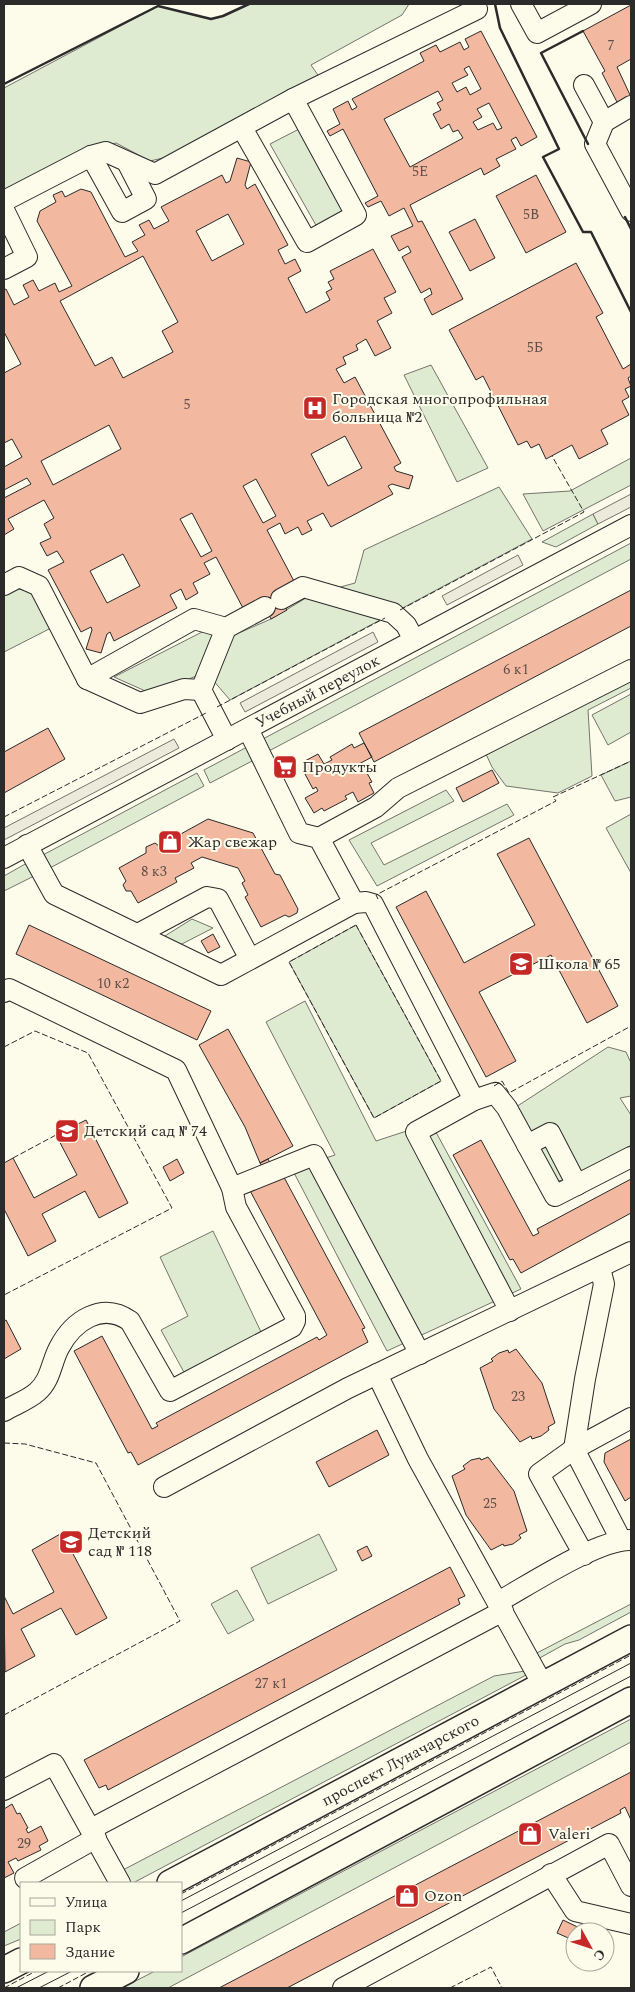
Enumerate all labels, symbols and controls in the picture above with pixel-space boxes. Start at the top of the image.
house number: 7 [608,35,615,56]
house number: 5Е [412,161,428,182]
house number: 5В [523,204,539,225]
house number: 5Б [527,337,543,358]
place label: Городская многопрофильная больница №2 [332,387,548,429]
house number: 5 [184,394,191,415]
hospital icon: Городская многопрофильная больница №2 [302,395,328,421]
street label: Учебный переулок [251,648,384,734]
house number: 6 к1 [503,659,529,680]
supermarket icon: Продукты [272,754,298,780]
place label: Продукты [302,755,377,779]
shop icon: Жар свежар [157,829,183,855]
place label: Жар свежар [188,830,277,854]
house number: 8 к3 [141,861,167,882]
school or university icon: Школа № 65 [508,951,534,977]
place label: Школа № 65 [538,952,621,976]
house number: 10 к2 [97,973,129,994]
school or university icon: Детский сад № 74 [54,1118,80,1144]
place label: Детский сад № 74 [84,1119,207,1143]
house number: 23 [511,1386,525,1407]
house number: 25 [483,1493,497,1514]
place label: Детский сад № 118 [88,1521,152,1563]
school or university icon: Детский сад № 118 [58,1529,84,1555]
house number: 27 к1 [255,1673,287,1694]
street label: проспект Луначарского [317,1709,484,1812]
shop icon: Valeri [517,1821,543,1847]
place label: Valeri [548,1822,591,1846]
house number: 29 [17,1833,31,1854]
legend [20,1882,182,1972]
shop icon: Ozon [394,1883,420,1909]
place label: Ozon [424,1884,462,1908]
text: Улица [65,1891,108,1914]
text: Парк [65,1916,101,1939]
north arrow [565,1922,615,1972]
text: Здание [65,1941,115,1964]
text: С [588,1944,611,1966]

